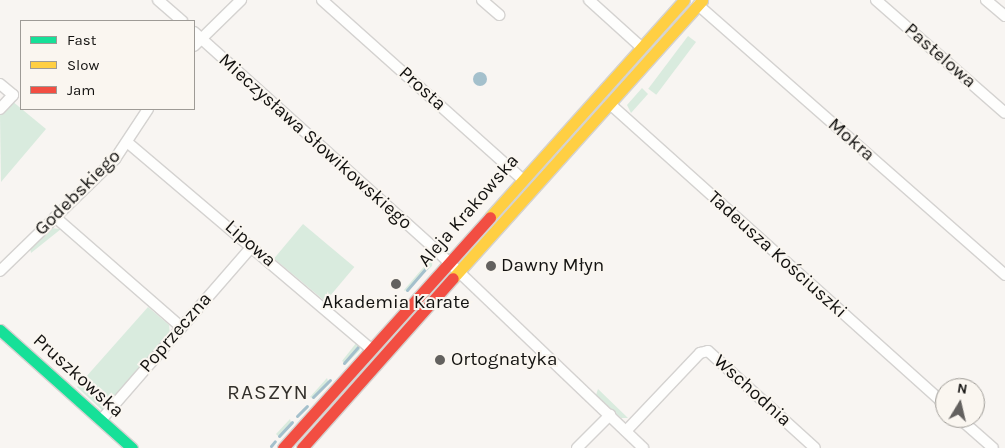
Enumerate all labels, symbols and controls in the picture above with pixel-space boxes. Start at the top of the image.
street label: Pastelowa [899,19,981,93]
legend [20,20,195,110]
text: Fast [67,31,96,49]
street label: Mieczysława Słowikowskiego [214,49,416,235]
text: Slow [67,56,99,74]
street label: Prosta [394,62,450,116]
text: Jam [67,81,95,99]
street label: Mokra [823,114,879,166]
street label: Godebskiego [30,145,126,241]
street label: Aleja Krakowska [414,150,524,272]
street label: Tadeusza Kościuszki [703,187,851,323]
street label: Lipowa [220,216,280,272]
place label: Dawny Młyn [501,255,604,277]
marker: Dawny Młyn [485,260,497,272]
marker: Akademia Karate [390,278,402,290]
street label: Poprzeczna [135,288,217,378]
place label: Akademia Karate [322,292,470,314]
street label: Pruszkowska [28,329,128,423]
place label: Ortognatyka [451,349,557,371]
street label: Wschodnia [708,350,796,432]
marker: Ortognatyka [433,353,447,367]
north arrow [935,378,985,428]
district label: RASZYN [226,379,310,405]
text: N [956,379,969,398]

